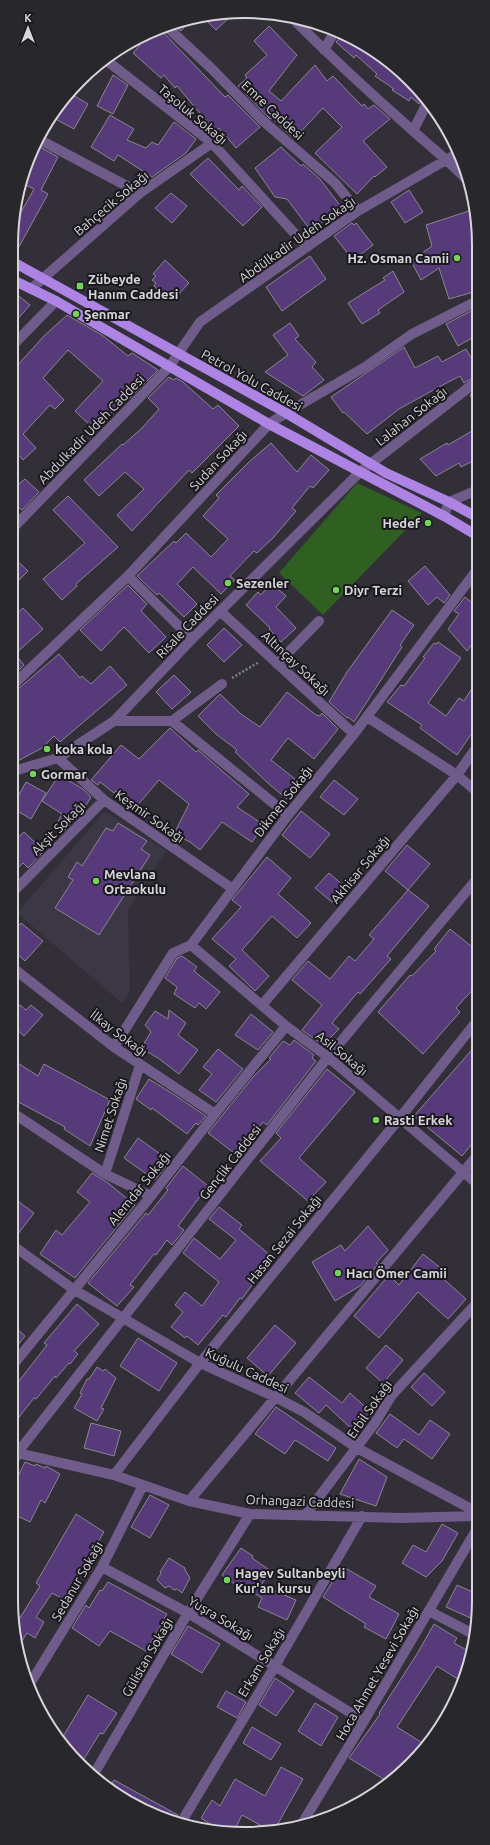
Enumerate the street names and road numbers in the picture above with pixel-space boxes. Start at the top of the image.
street label: Emre Caddesi [239,78,307,142]
street label: Taşoluk Sokağı [156,81,230,147]
street label: Bahçecik Sokağı [71,168,151,238]
street label: Abdülkadir Udeh Sokağı [236,193,358,285]
street label: Petrol Yolu Caddesi [199,347,305,413]
street label: Abdulkadir Udeh Caddesi [35,372,147,486]
street label: Lalahan Sokağı [373,384,449,448]
street label: Sudan Sokağı [187,427,249,493]
street label: Risale Caddesi [153,591,221,661]
street label: Altınçay Sokağı [259,628,333,698]
street label: Dikmen Sokağı [251,763,315,839]
street label: Keşmir Sokağı [113,787,187,845]
street label: Akşit Sokağı [28,798,88,858]
street label: Akhisar Sokağı [328,832,392,906]
street label: İlkay Sokağı [88,1006,151,1059]
street label: Asil Sokağı [313,1028,371,1078]
street label: Nimet Sokağı [91,1076,129,1154]
street label: Gençlik Caddesi [196,1122,264,1202]
street label: Alemdar Sokağı [105,1148,173,1228]
street label: Hasan Sezai Sokağı [244,1192,324,1286]
street label: Kuğulu Caddesi [203,1345,291,1395]
street label: Erbil Sokağı [344,1377,394,1441]
street label: Orhangazi Caddesi [245,1492,355,1510]
street label: Sedanur Sokağı [49,1539,105,1623]
street label: Yuşra Sokağı [186,1593,256,1643]
street label: Hoca Ahmet Yesevi Sokağı [333,1604,421,1742]
street label: Gülistan Sokağı [119,1615,175,1699]
street label: Erkam Sokağı [235,1625,287,1699]

